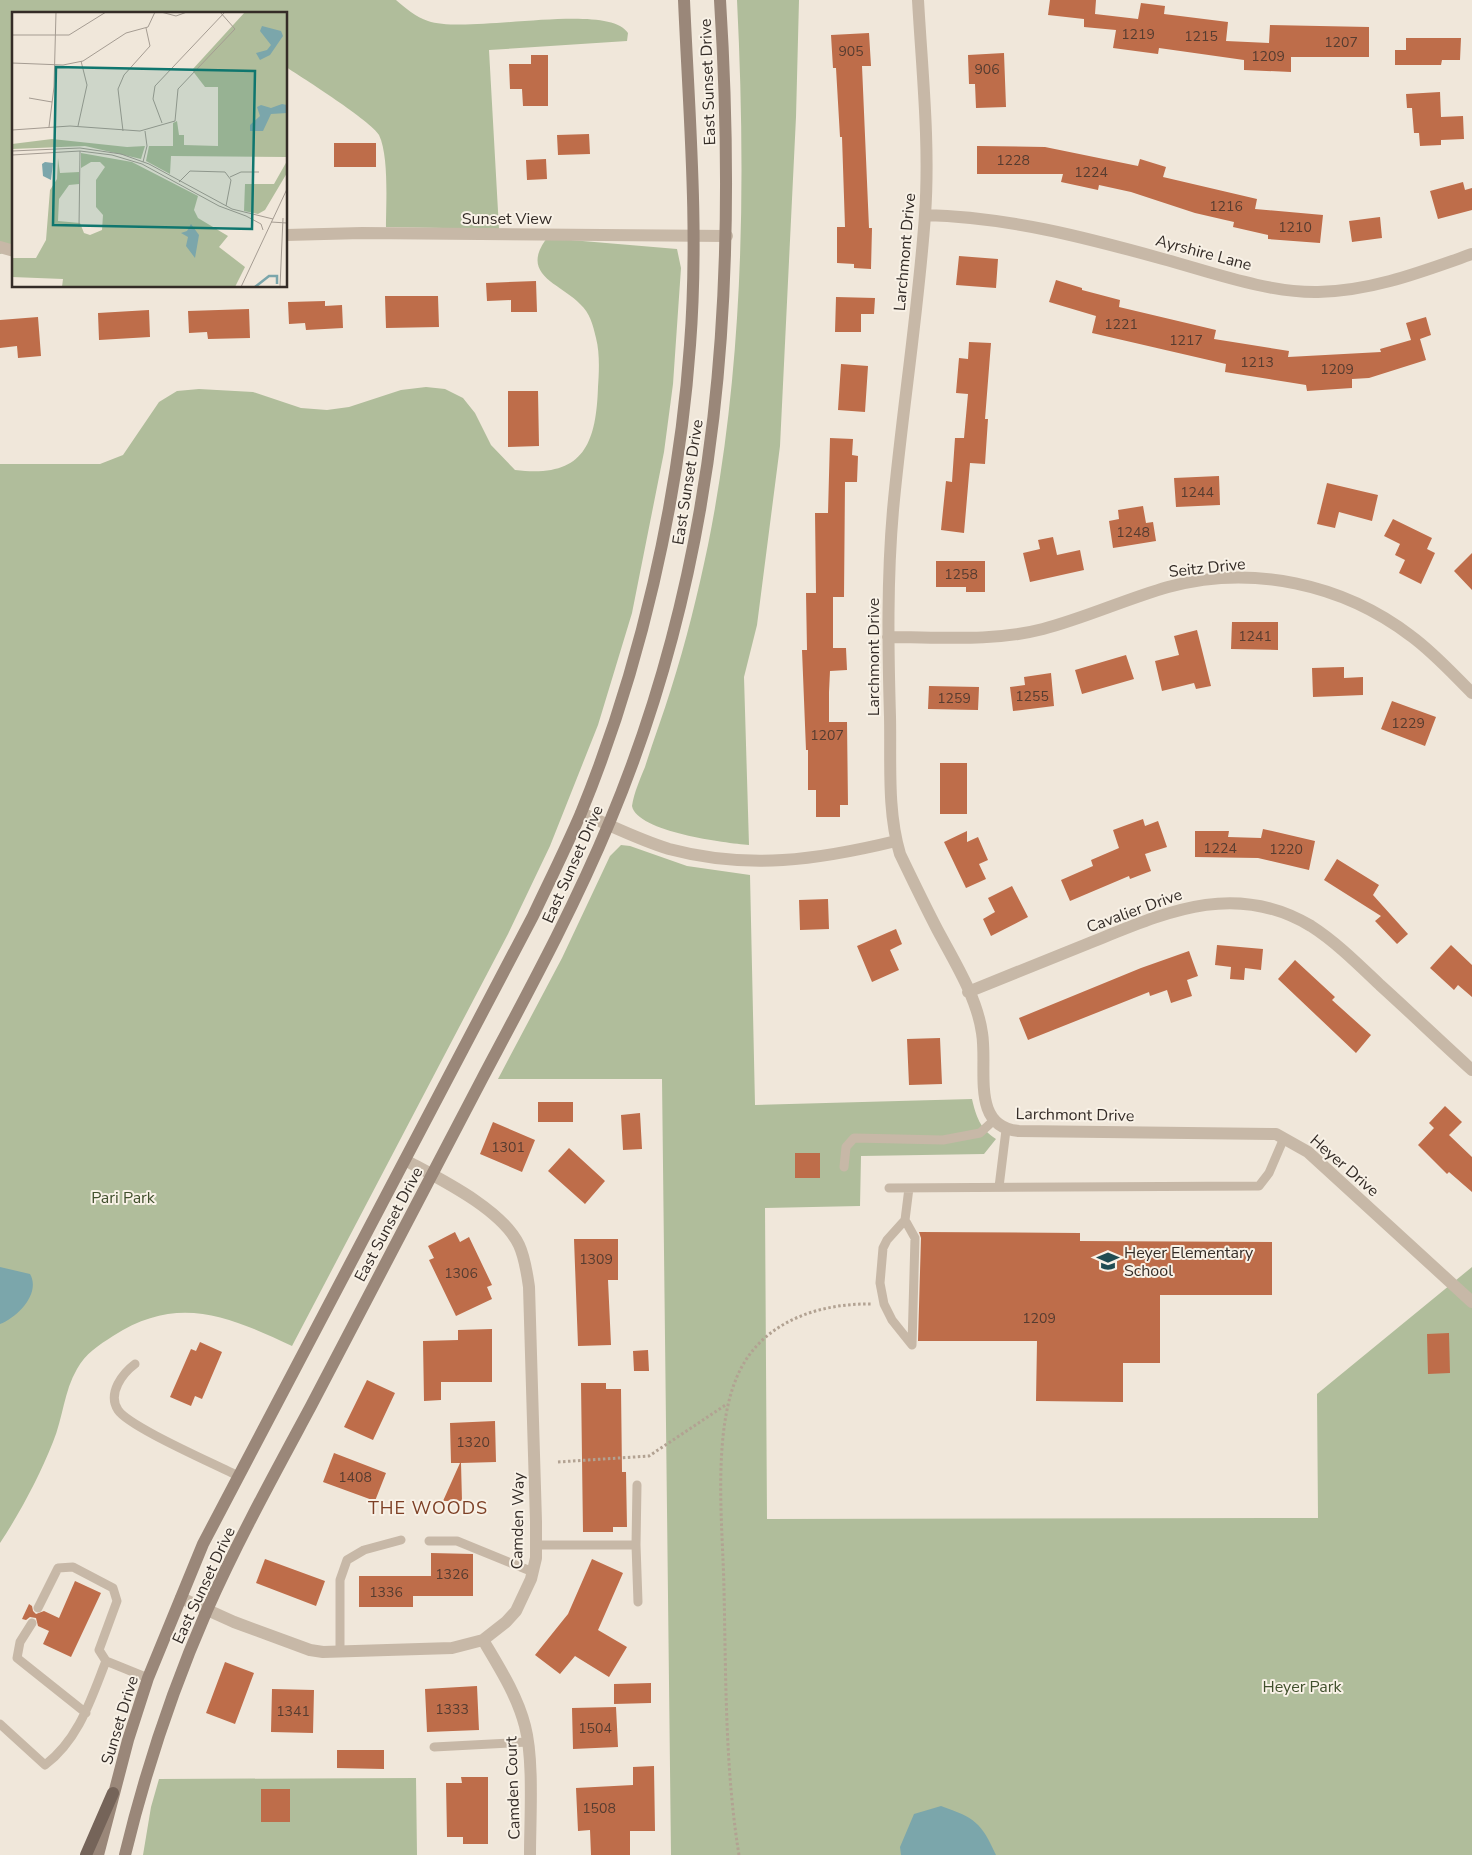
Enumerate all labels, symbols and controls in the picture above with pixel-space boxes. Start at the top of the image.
inset map [12,12,288,288]
street label: East Sunset Drive [695,18,721,146]
house number: 1219 [1121,25,1155,44]
house number: 1215 [1184,27,1218,46]
house number: 1207 [1324,33,1358,52]
house number: 905 [838,42,864,61]
house number: 1209 [1251,47,1285,66]
house number: 906 [974,60,1000,79]
house number: 1228 [996,151,1030,170]
house number: 1224 [1074,163,1108,182]
street label: Larchmont Drive [889,192,921,312]
house number: 1216 [1209,197,1243,216]
street label: Sunset View [462,208,553,230]
house number: 1210 [1278,218,1312,237]
street label: Ayrshire Lane [1153,230,1254,276]
house number: 1221 [1104,315,1138,334]
house number: 1217 [1169,331,1203,350]
house number: 1213 [1240,353,1274,372]
house number: 1209 [1320,360,1354,379]
street label: East Sunset Drive [667,418,709,546]
house number: 1244 [1180,483,1214,502]
house number: 1248 [1116,523,1150,542]
street label: Seitz Drive [1168,553,1247,583]
house number: 1258 [944,565,978,584]
street label: Larchmont Drive [863,598,885,716]
house number: 1241 [1238,627,1272,646]
house number: 1255 [1015,687,1049,706]
house number: 1259 [937,689,971,708]
house number: 1229 [1391,714,1425,733]
house number: 1207 [810,726,844,745]
street label: East Sunset Drive [537,802,609,927]
house number: 1224 [1203,839,1237,858]
house number: 1220 [1269,840,1303,859]
street label: Cavalier Drive [1083,883,1185,938]
street label: Larchmont Drive [1015,1103,1134,1127]
street label: Heyer Drive [1305,1130,1384,1202]
house number: 1301 [491,1138,525,1157]
street label: East Sunset Drive [349,1163,428,1286]
park label: Pari Park [91,1187,156,1209]
place label: Heyer Elementary School [1124,1242,1254,1282]
school or university icon: Heyer Elementary School [1095,1248,1121,1274]
house number: 1309 [579,1250,613,1269]
house number: 1306 [444,1264,478,1283]
house number: 1209 [1022,1309,1056,1328]
house number: 1320 [456,1433,490,1452]
house number: 1408 [338,1468,372,1487]
street label: Camden Way [506,1472,530,1570]
district label: THE WOODS [368,1496,488,1520]
street label: East Sunset Drive [167,1523,241,1648]
house number: 1326 [435,1565,469,1584]
house number: 1336 [369,1583,403,1602]
street label: Sunset Drive [96,1673,144,1767]
park label: Heyer Park [1263,1676,1342,1698]
house number: 1333 [435,1700,469,1719]
house number: 1341 [276,1702,310,1721]
house number: 1504 [578,1719,612,1738]
street label: Camden Court [500,1735,526,1840]
house number: 1508 [582,1799,616,1818]

